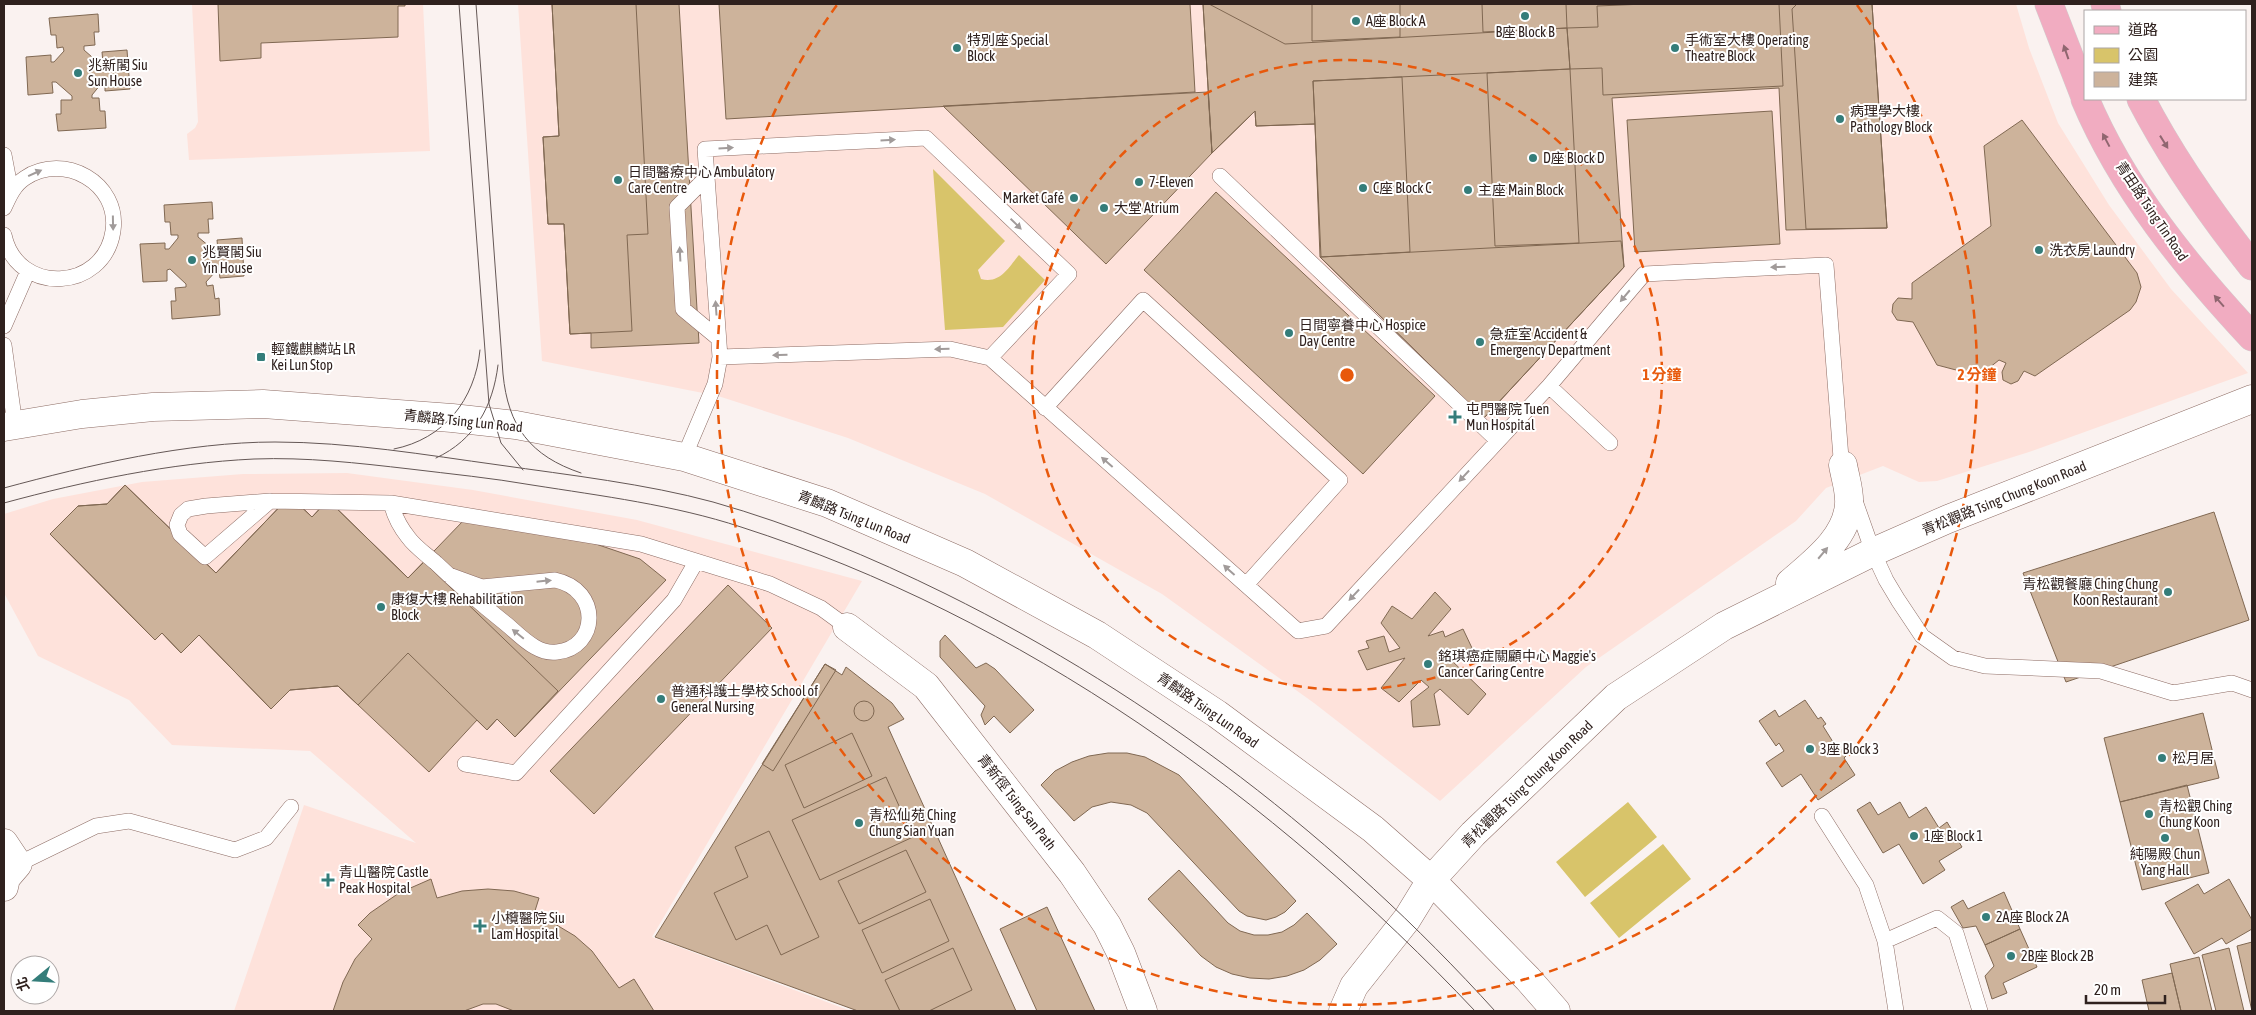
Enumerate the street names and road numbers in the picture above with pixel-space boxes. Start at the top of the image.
street label: 青田路 Tsing Tin Road [2113,158,2191,264]
street label: 青麟路 Tsing Lun Road [403,407,523,435]
street label: 青松觀路 Tsing Chung Koon Road [1919,458,2089,538]
street label: 青麟路 Tsing Lun Road [795,487,913,547]
street label: 青麟路 Tsing Lun Road [1154,669,1262,751]
street label: 青松觀路 Tsing Chung Koon Road [1458,717,1596,851]
street label: 青新徑 Tsing San Path [975,751,1059,853]

